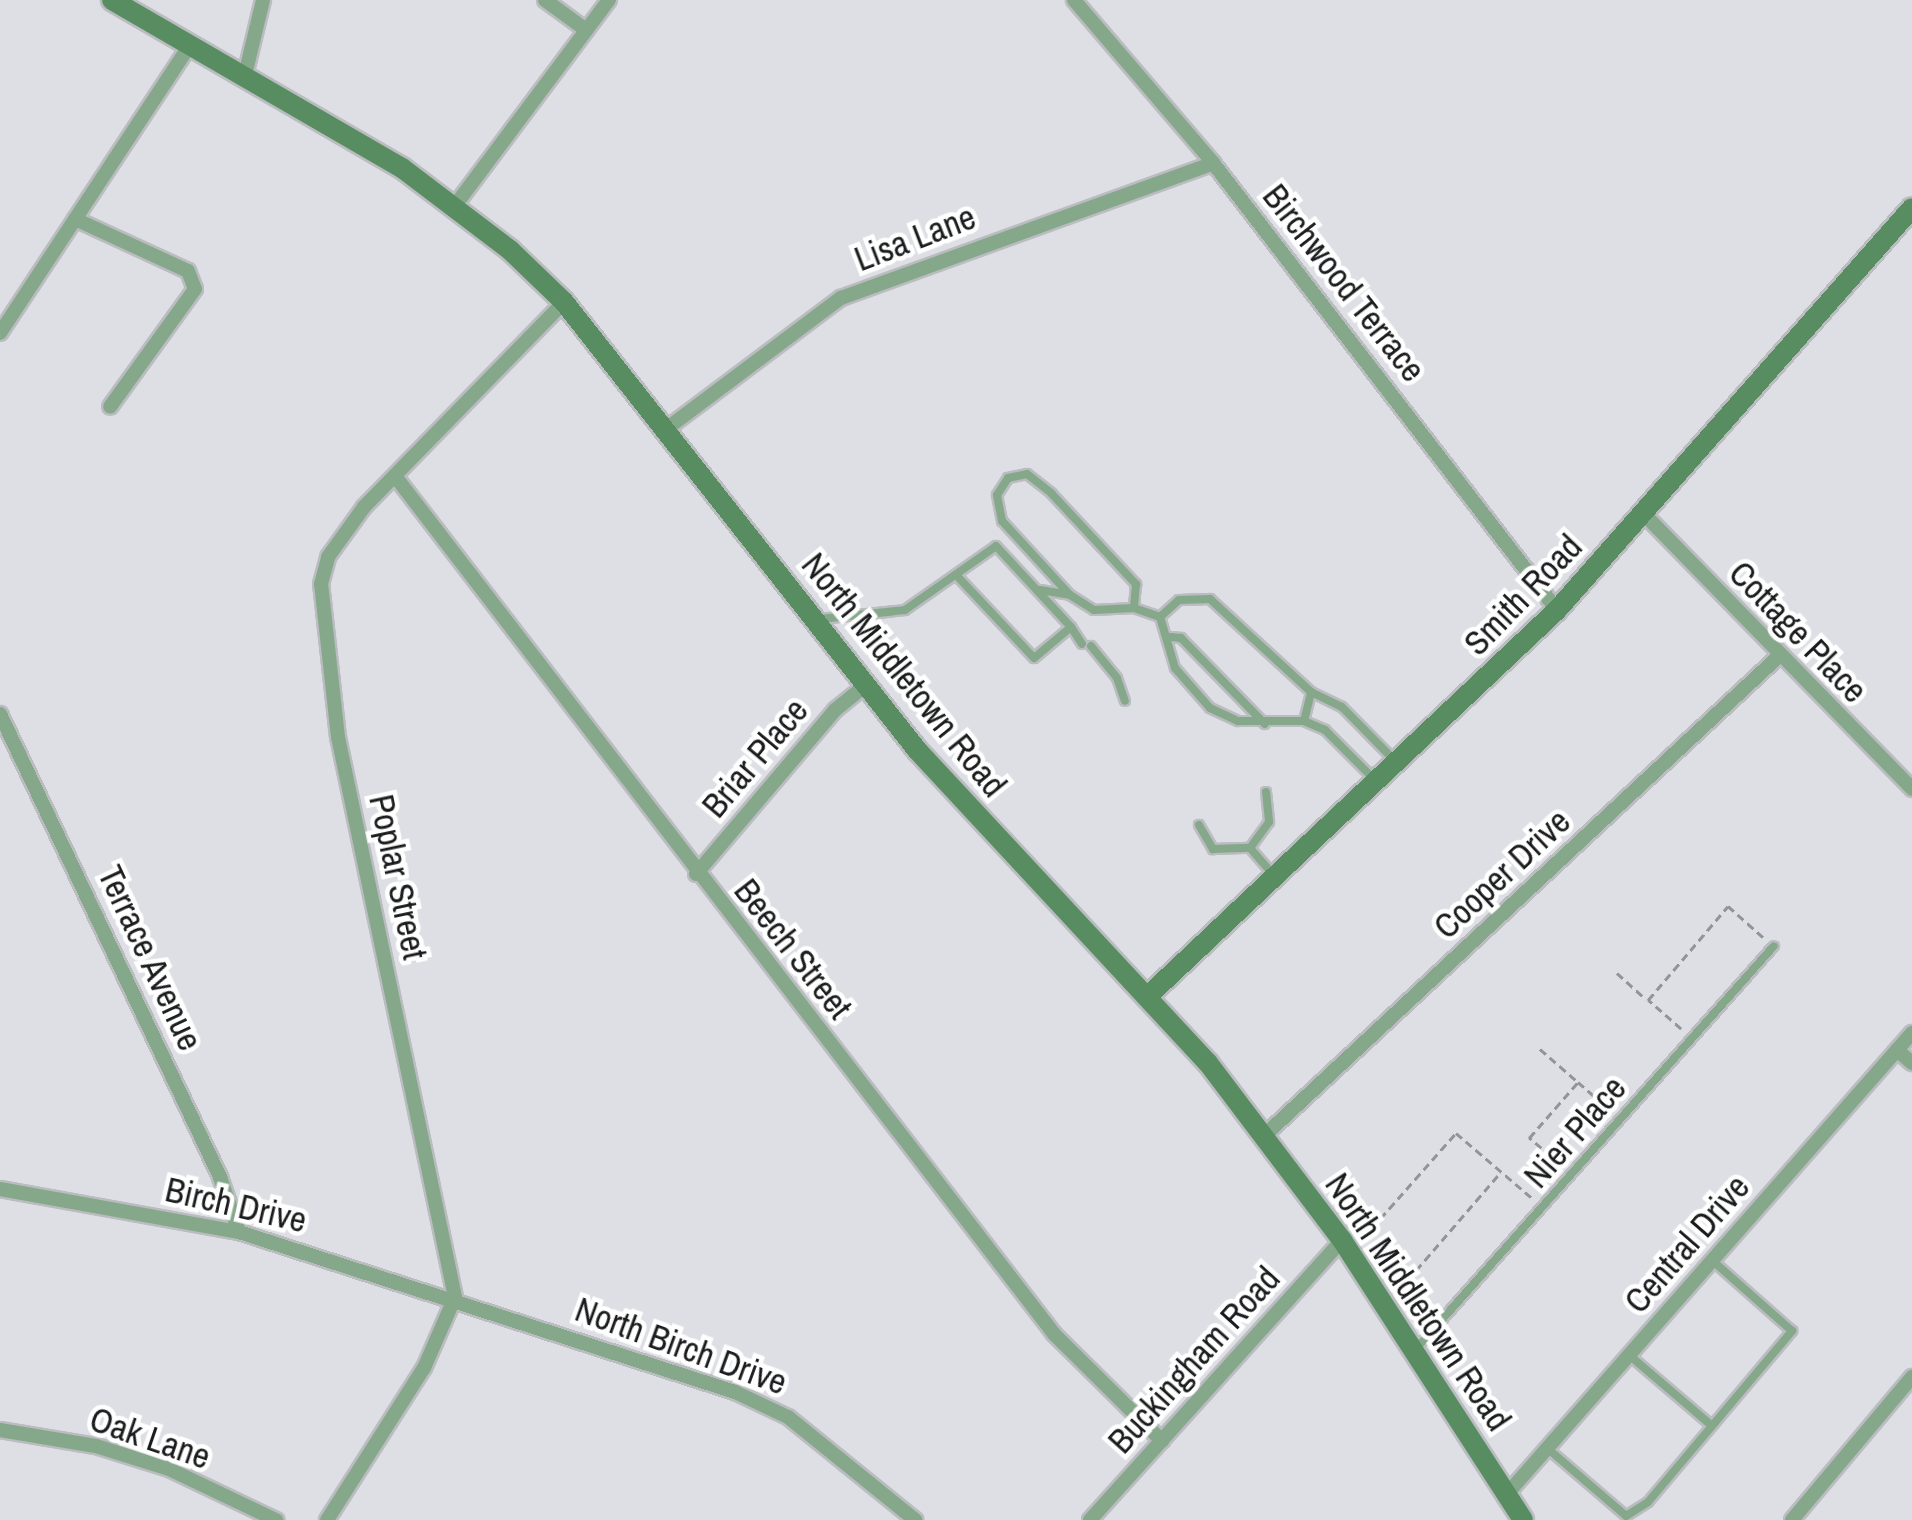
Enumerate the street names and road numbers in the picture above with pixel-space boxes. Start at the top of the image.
street label: Birchwood Terrace [1254,176,1434,390]
street label: Lisa Lane [849,196,981,280]
street label: Smith Road [1455,526,1591,664]
street label: North Middletown Road [793,545,1015,805]
street label: Cottage Place [1720,553,1876,711]
street label: Briar Place [693,690,817,826]
street label: Poplar Street [360,791,436,963]
street label: Cooper Drive [1425,800,1579,948]
street label: Terrace Avenue [89,858,211,1058]
street label: Beech Street [725,871,861,1027]
street label: Nier Place [1515,1068,1635,1196]
street label: North Middletown Road [1316,1165,1520,1439]
street label: Central Drive [1616,1166,1758,1322]
street label: Birch Drive [161,1168,311,1242]
street label: Buckingham Road [1099,1258,1289,1462]
street label: North Birch Drive [570,1288,792,1404]
street label: Oak Lane [84,1398,216,1478]

